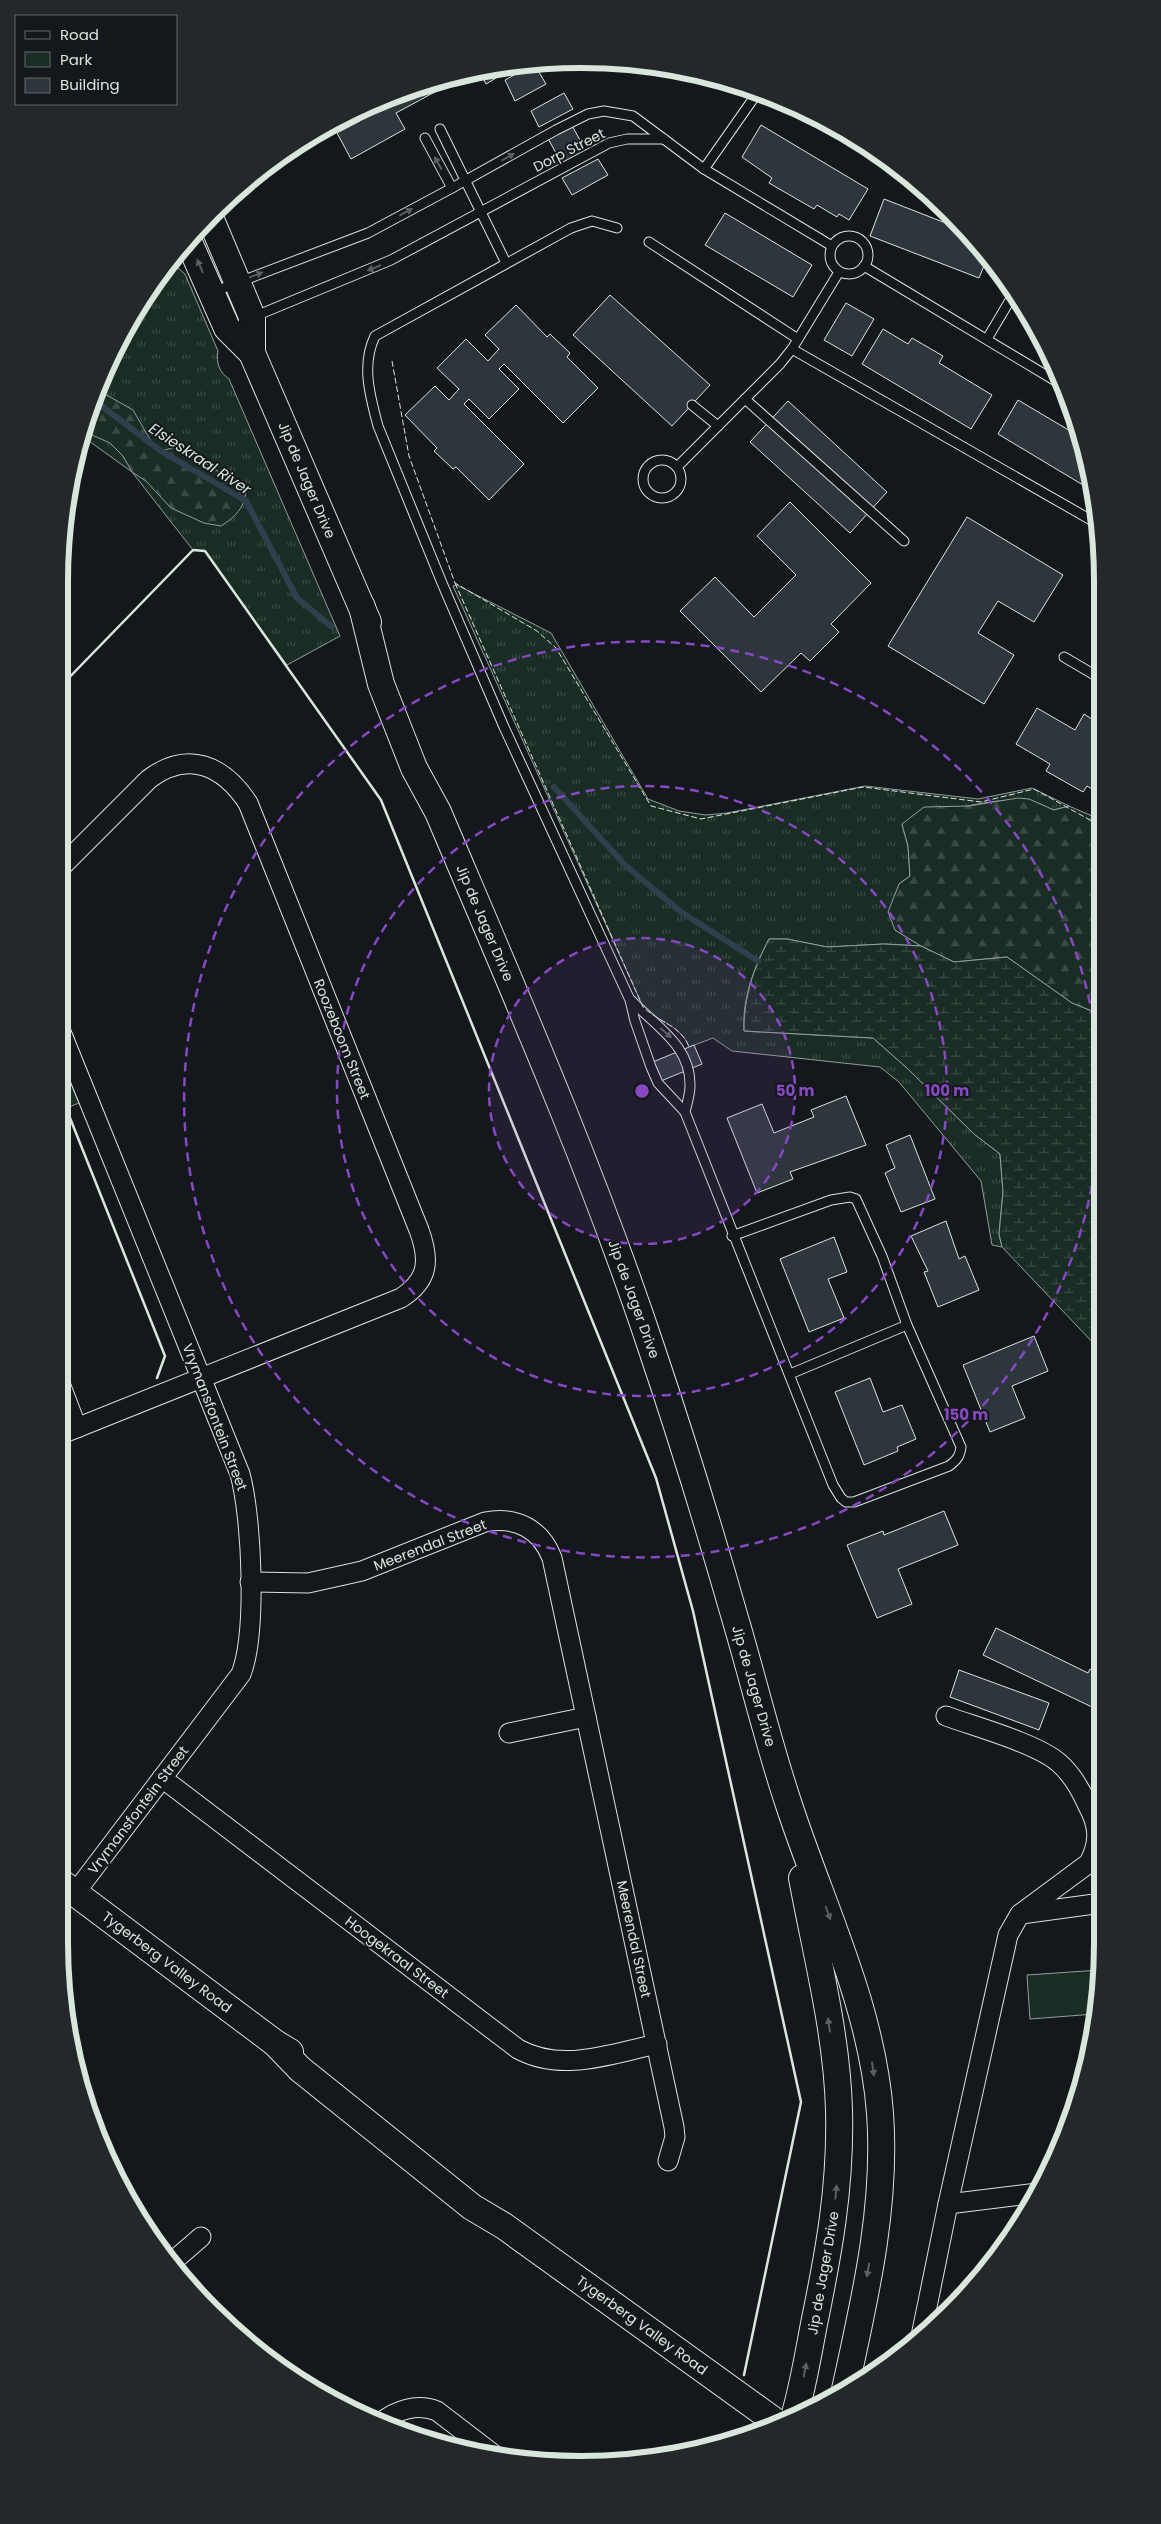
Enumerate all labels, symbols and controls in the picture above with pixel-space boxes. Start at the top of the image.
legend [15,15,178,105]
text: Road [60,24,99,45]
text: Park [60,49,92,70]
text: Building [60,74,120,95]
street label: Dorp Street [530,123,608,177]
one-way arrow [501,153,515,161]
one-way arrow [434,156,442,171]
one-way arrow [399,208,413,216]
one-way arrow [195,259,203,273]
one-way arrow [367,264,381,272]
one-way arrow [249,270,263,278]
water label: Elsieskraal River [145,418,256,500]
street label: Jip de Jager Drive [273,419,341,542]
street label: Jip de Jager Drive [451,862,519,985]
street label: Roozeboom Street [309,976,375,1102]
one-way arrow [660,1027,673,1038]
text: 50 m [776,1080,814,1101]
text: 100 m [925,1080,969,1101]
centre of rings [633,1082,651,1100]
street label: Jip de Jager Drive [603,1237,665,1361]
street label: Vrymansfontein Street [178,1341,252,1493]
text: 150 m [944,1404,988,1425]
street label: Meerendal Street [371,1514,489,1576]
street label: Jip de Jager Drive [727,1623,781,1749]
street label: Vrymansfontein Street [83,1742,193,1878]
street label: Meerendal Street [612,1879,656,1999]
street label: Tygerberg Valley Road [98,1906,236,2018]
one-way arrow [824,1906,832,1921]
street label: Hoogekraal Street [341,1911,453,2003]
one-way arrow [825,2017,833,2033]
one-way arrow [870,2061,878,2077]
one-way arrow [832,2184,840,2200]
street label: Jip de Jager Drive [802,2209,844,2336]
one-way arrow [864,2263,872,2279]
street label: Tygerberg Valley Road [572,2271,712,2379]
one-way arrow [801,2362,809,2377]

